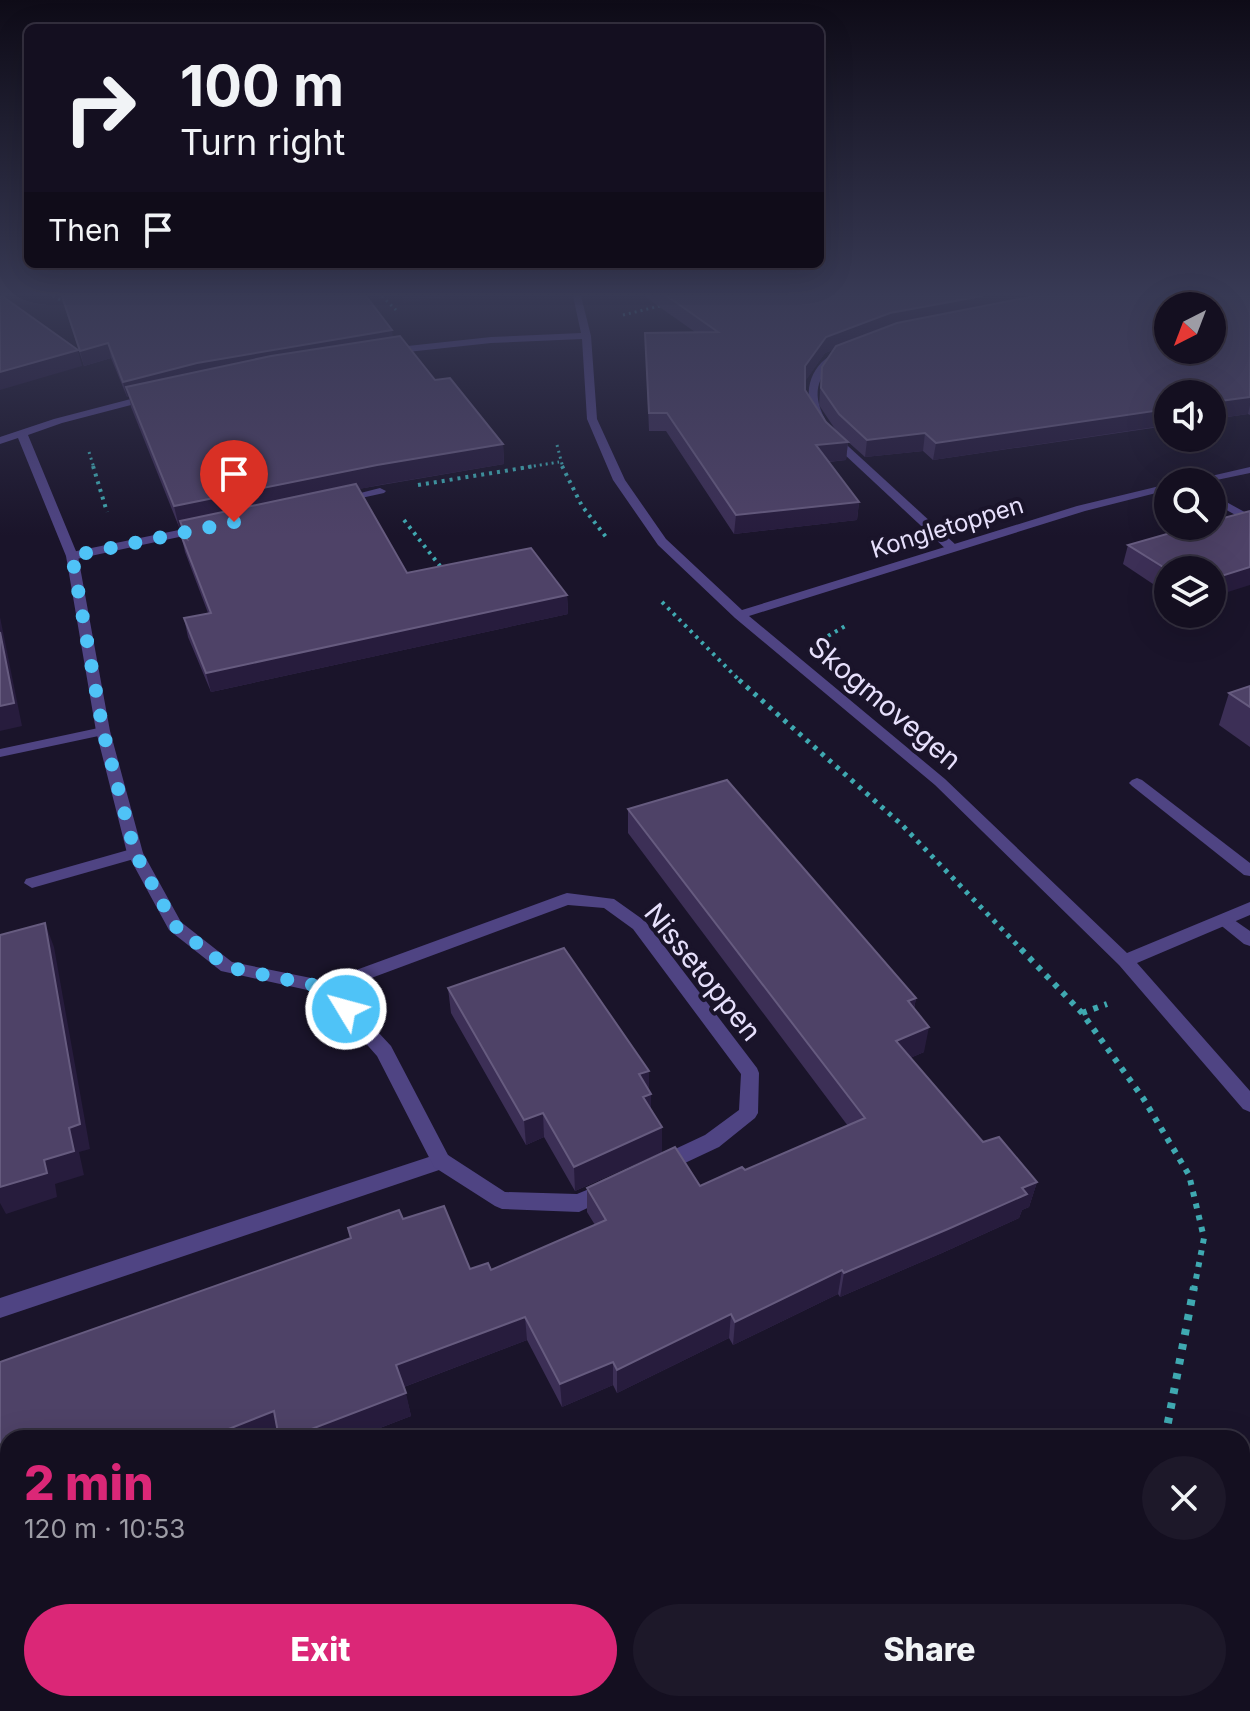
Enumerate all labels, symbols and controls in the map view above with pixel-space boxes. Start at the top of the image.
text: 100 m [180,52,344,120]
icon: right [48,56,152,160]
text: Turn right [180,120,345,164]
icon: arrive [136,208,180,252]
text: Then [48,212,120,248]
north arrow [1154,292,1226,364]
map controls [1154,292,1226,628]
button: sound [1154,380,1226,452]
pin [200,440,268,522]
icon: arrive [212,452,256,496]
button: search [1154,468,1226,540]
street label: Kongletoppen [867,490,1027,564]
button: layers [1154,556,1226,628]
street label: Skogmovegen [802,629,968,777]
street label: Nissetoppen [637,897,769,1047]
position arrow [304,967,388,1051]
text: 2 min [24,1453,154,1512]
button: close [1142,1456,1226,1540]
text: 120 m · 10:53 [24,1513,185,1544]
button: Exit [24,1604,617,1696]
button: Share [633,1604,1226,1696]

